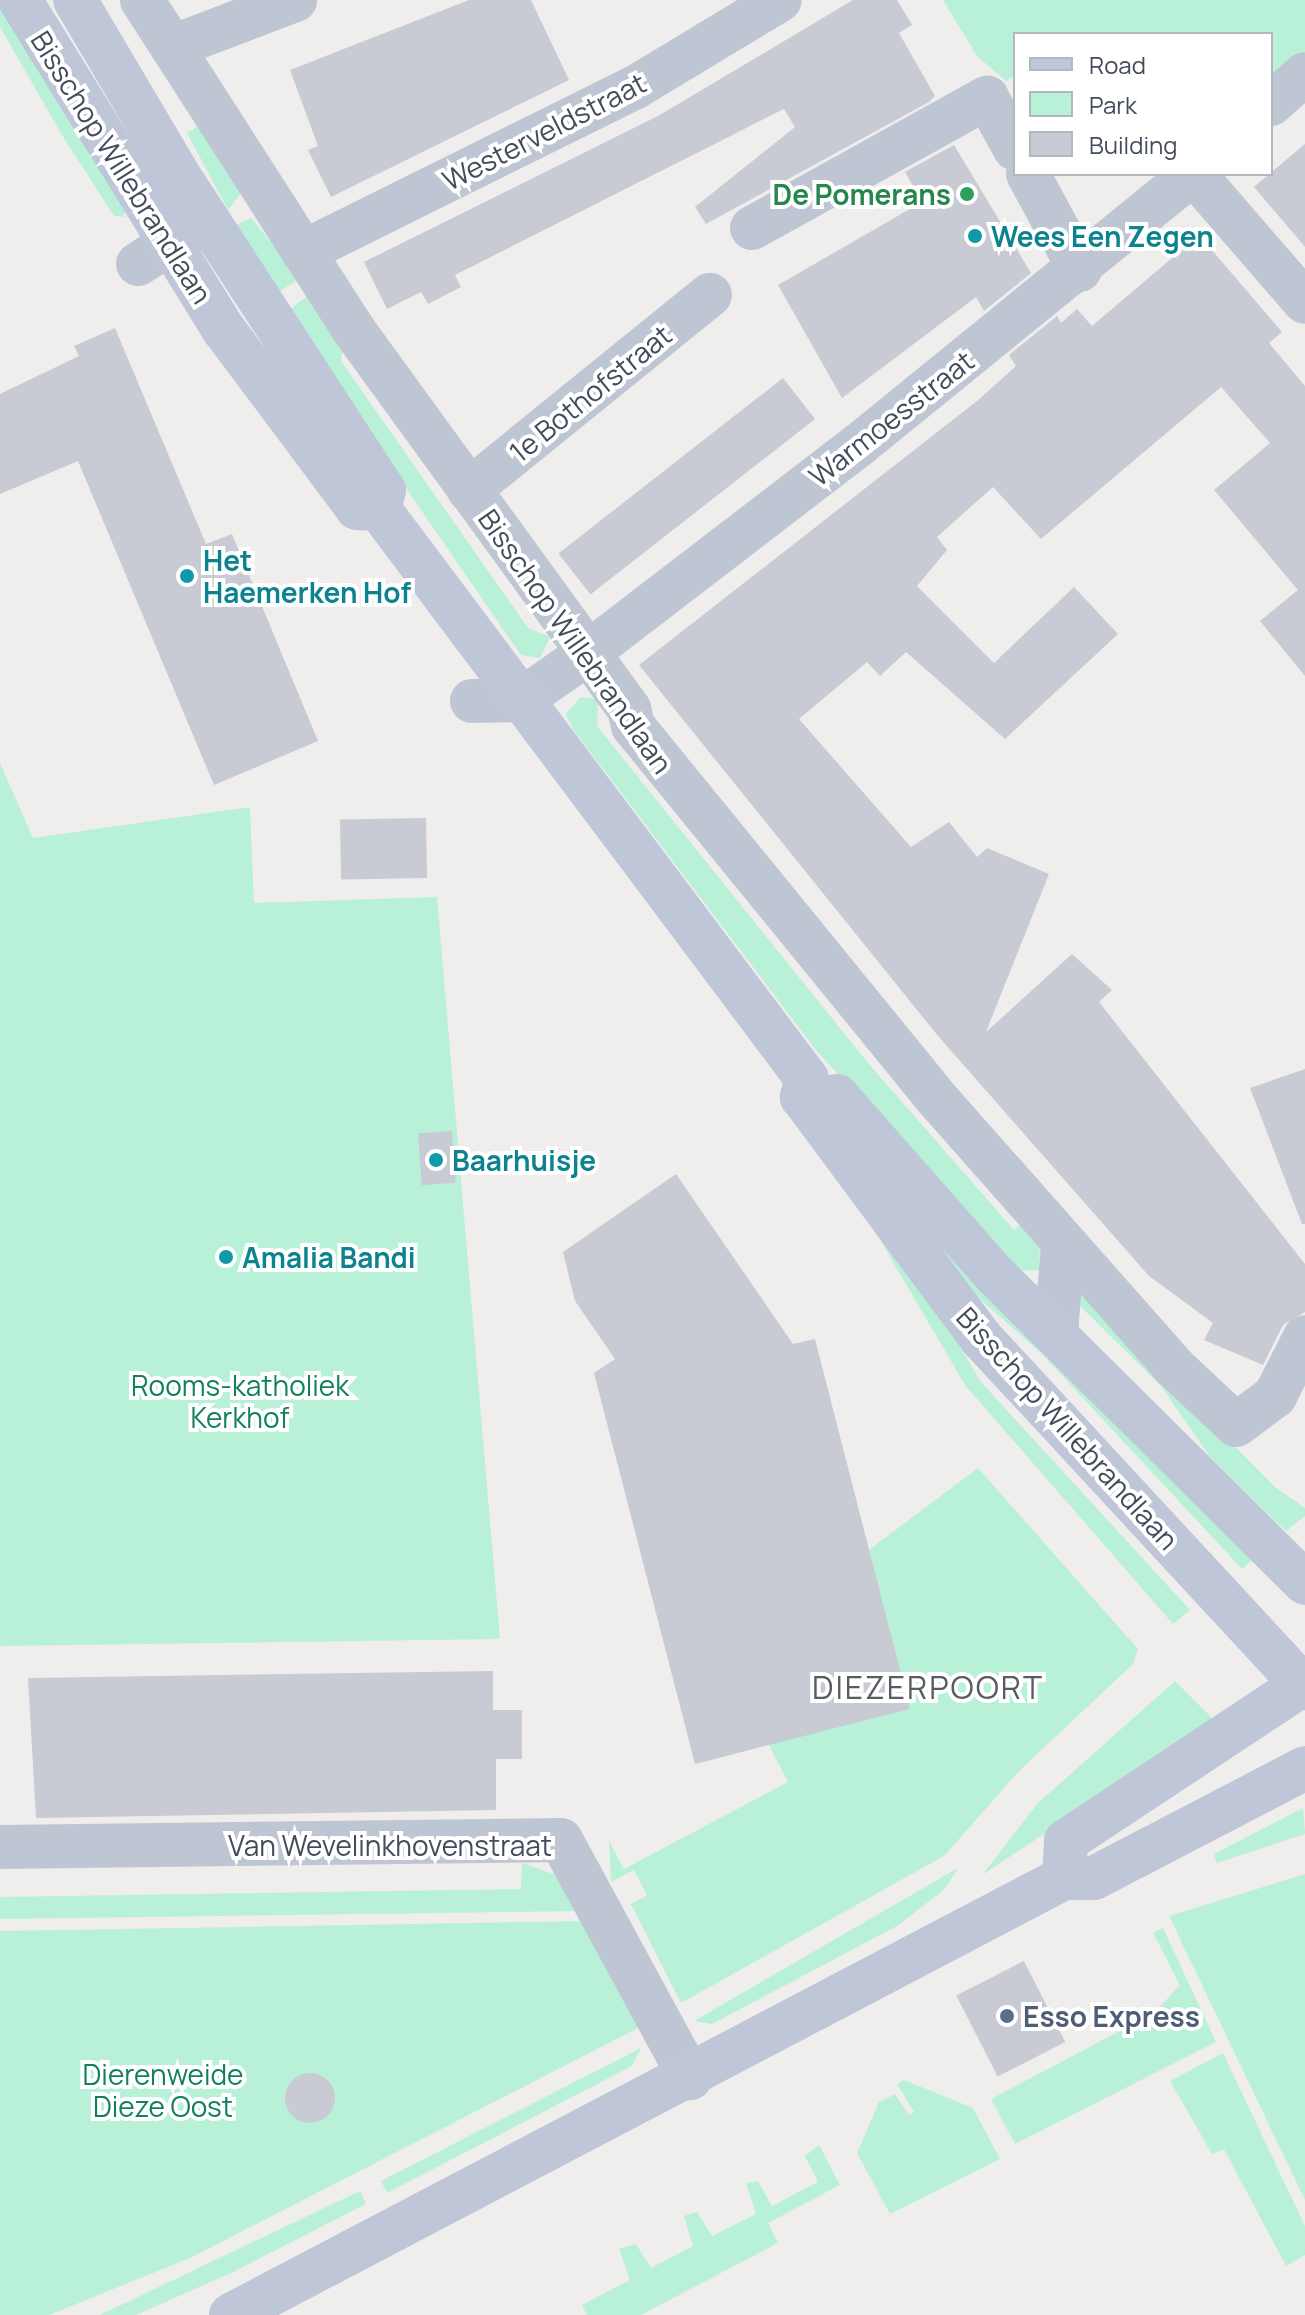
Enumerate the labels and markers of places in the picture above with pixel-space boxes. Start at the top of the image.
place label: De Pomerans [773,177,951,211]
marker: De Pomerans [958,185,976,203]
place label: Wees Een Zegen [991,219,1214,253]
marker: Wees Een Zegen [966,227,984,245]
place label: Het Haemerken Hof [203,543,411,609]
marker: Het Haemerken Hof [178,567,196,585]
place label: Baarhuisje [452,1143,596,1177]
marker: Baarhuisje [427,1151,445,1169]
place label: Amalia Bandi [242,1240,416,1274]
marker: Amalia Bandi [217,1248,235,1266]
place label: Esso Express [1023,1999,1200,2033]
marker: Esso Express [998,2007,1016,2025]

